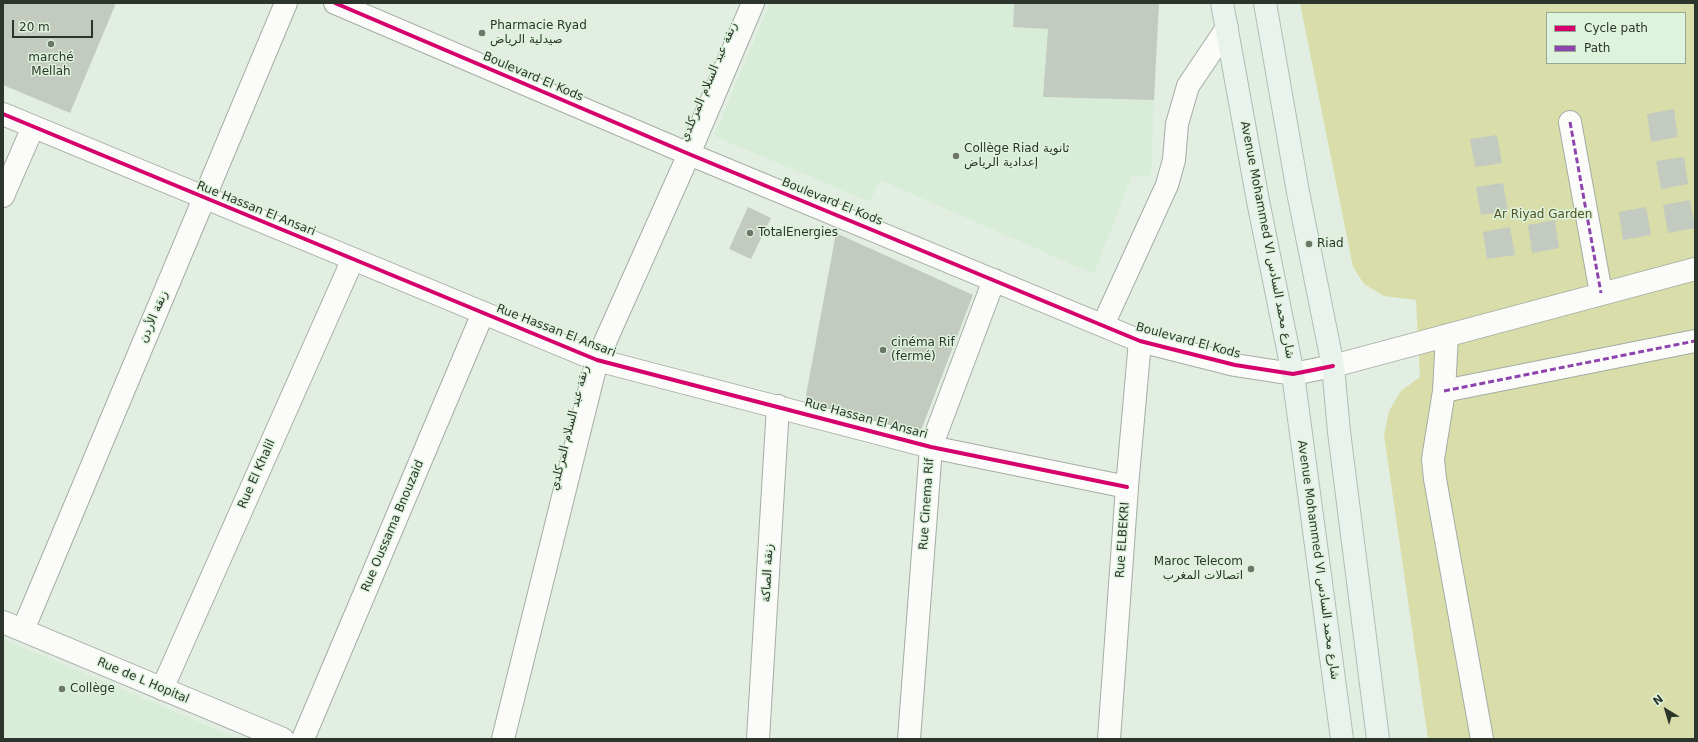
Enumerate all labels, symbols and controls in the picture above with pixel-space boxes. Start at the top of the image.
scale bar [14,12,95,38]
legend [1546,12,1686,64]
place label: Pharmacie Ryad صيدلية الرياض [490,19,587,47]
text: 20 m [19,20,50,34]
street label: زنقة عبد السلام المزكلدي [677,20,741,144]
text: Cycle path [1584,21,1648,35]
marker: Pharmacie Ryad صيدلية الرياض [477,28,487,38]
marker: marché Mellah [46,39,56,49]
text: Path [1584,41,1610,55]
street label: Boulevard El Kods [481,49,585,105]
place label: marché Mellah [28,51,74,79]
street label: Avenue Mohammed VI شارع محمد السادس [1237,120,1297,360]
place label: Collège Riad ثانوية إعدادية الرياض [964,142,1069,170]
marker: Collège Riad ثانوية إعدادية الرياض [951,151,961,161]
street label: Boulevard El Kods [779,175,885,229]
street label: Rue Hassan El Ansari [195,179,317,239]
park label: Ar Riyad Garden [1494,208,1592,222]
place label: TotalEnergies [758,226,838,240]
marker: TotalEnergies [745,228,755,238]
place label: Riad [1317,237,1344,251]
marker: Riad [1304,239,1314,249]
street label: زنقة الأردن [137,289,171,345]
street label: Rue Hassan El Ansari [494,302,618,360]
street label: Boulevard El Kods [1134,320,1242,362]
place label: cinéma Rif (fermé) [891,336,955,364]
marker: cinéma Rif (fermé) [878,345,888,355]
street label: زنقة عبد السلام المزكلدي [547,364,593,492]
street label: Rue Hassan El Ansari [803,396,929,442]
street label: Rue El Khalil [235,437,279,511]
street label: Avenue Mohammed VI شارع محمد السادس [1294,439,1342,681]
street label: Rue Oussama Bnouzaid [359,458,427,594]
street label: Rue Cinema Rif [917,458,937,550]
street label: Rue ELBEKRI [1113,501,1133,579]
street label: زنقة الصاكة [759,543,777,603]
place label: Maroc Telecom اتصالات المغرب [1154,555,1243,583]
marker: Maroc Telecom اتصالات المغرب [1246,564,1256,574]
street label: Rue de L Hopital [95,655,191,707]
place label: Collège [70,682,115,696]
marker: Collège [57,684,67,694]
north arrow [1646,690,1686,730]
text: N [1651,692,1666,708]

